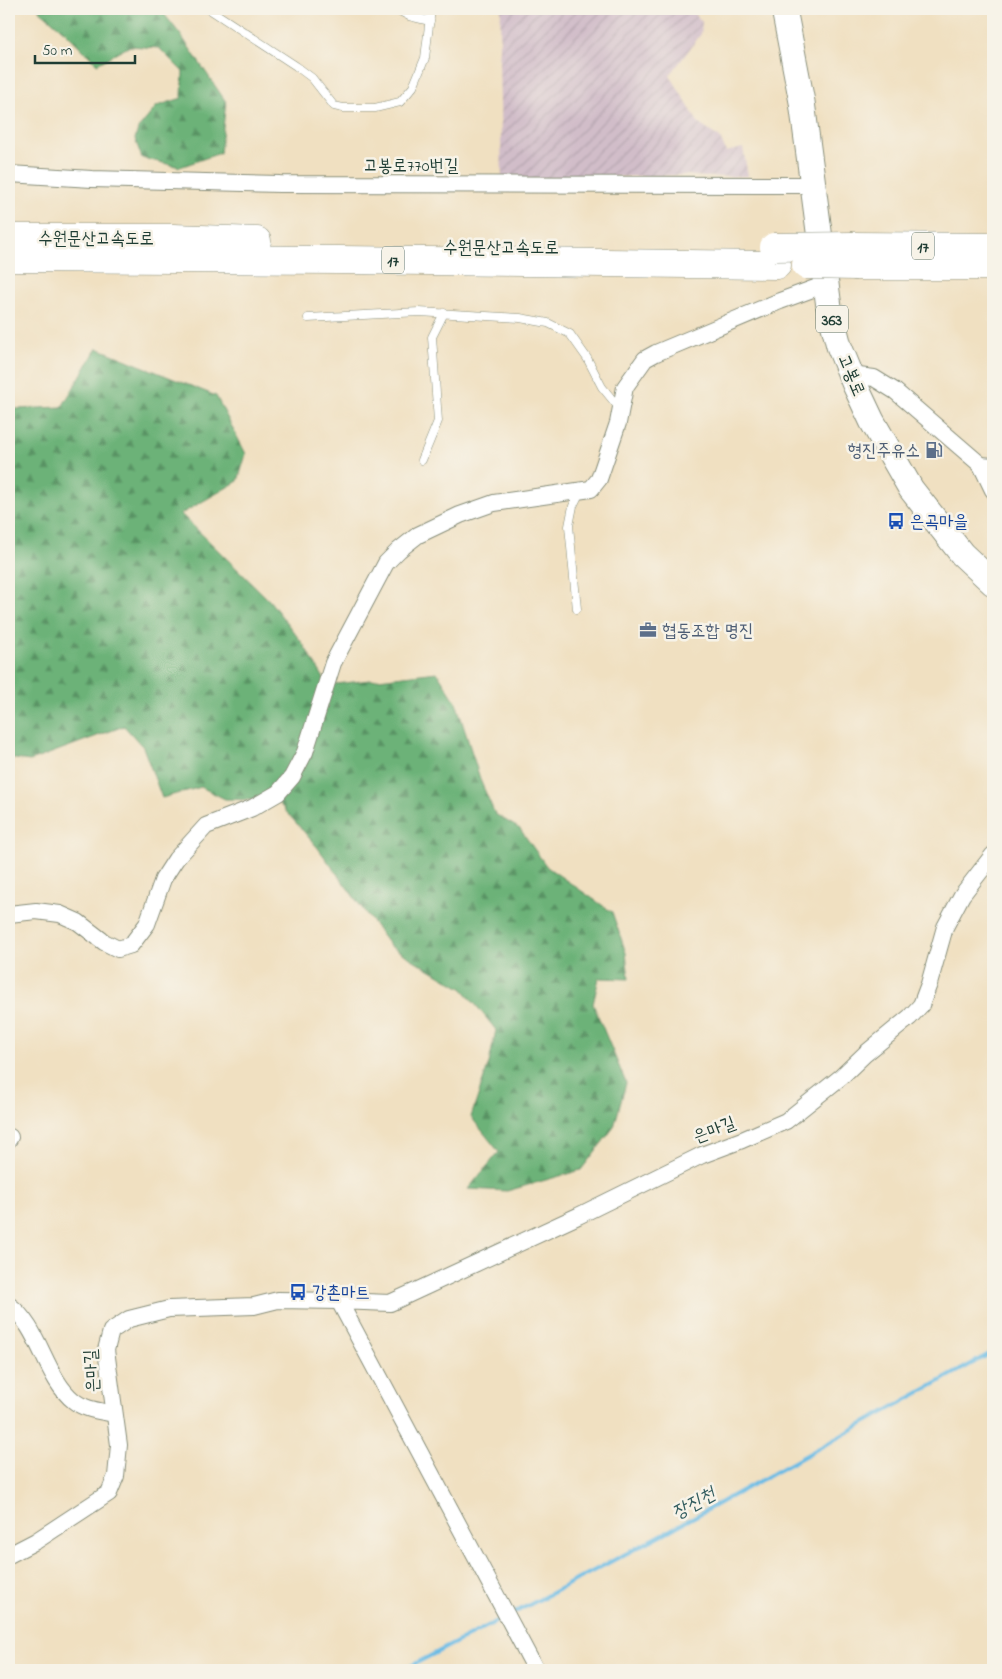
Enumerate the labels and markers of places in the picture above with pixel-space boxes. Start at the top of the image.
place label: 형진주유소 [848,439,920,465]
fuel station icon: 형진주유소 [924,440,944,460]
place label: 은곡마을 [910,510,968,536]
bus stop icon: 은곡마을 [886,511,906,531]
place label: 협동조합 명진 [662,619,753,645]
office icon: 협동조합 명진 [638,620,658,640]
place label: 강촌마트 [312,1281,370,1307]
bus stop icon: 강촌마트 [288,1282,308,1302]

